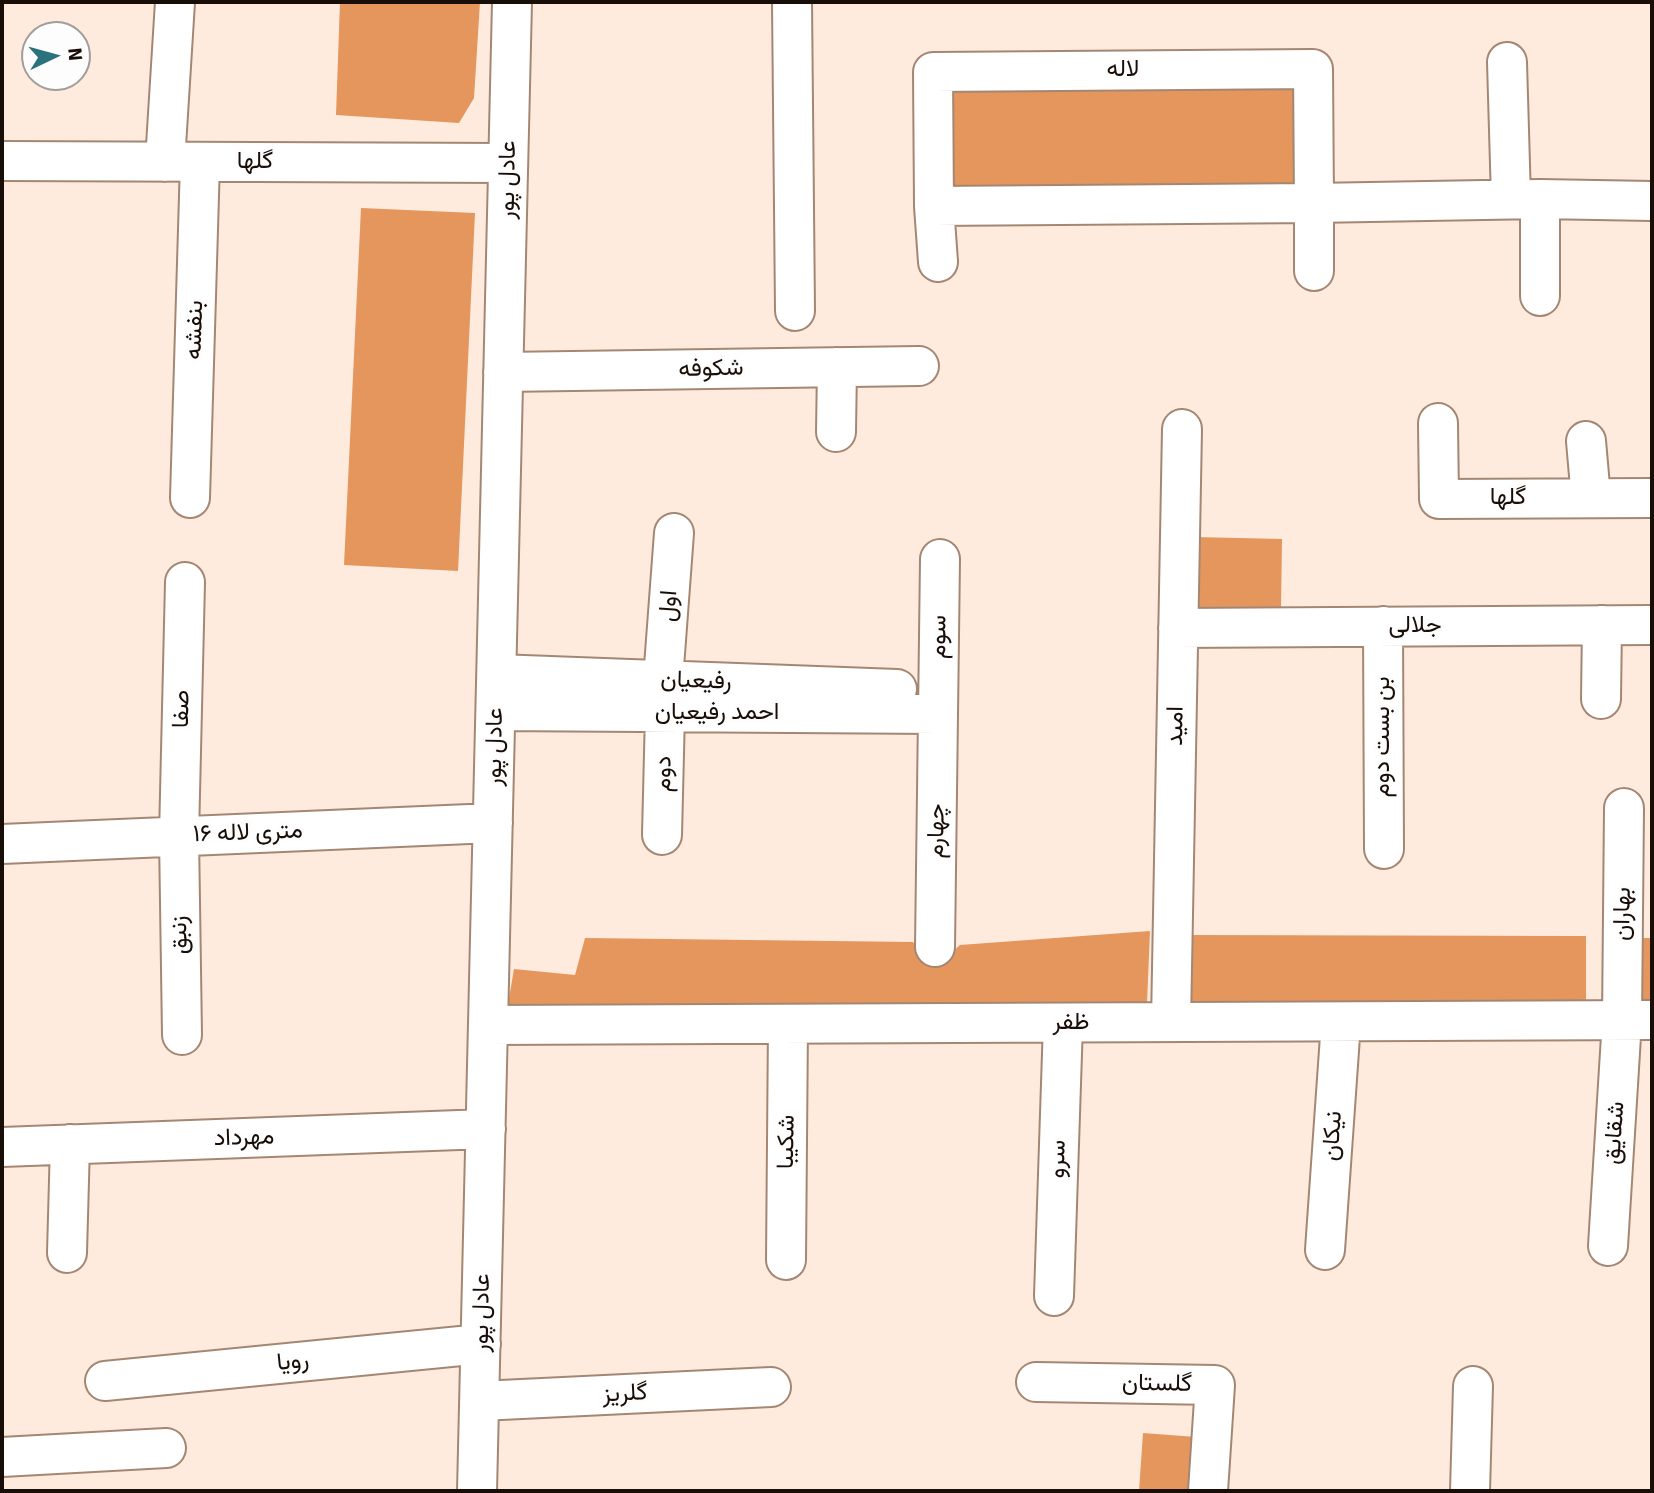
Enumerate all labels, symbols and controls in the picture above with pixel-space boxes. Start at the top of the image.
north arrow [21,21,91,91]
text: N [62,47,87,62]
street label: لاله [1106,56,1140,84]
street label: عادل پور [493,140,523,220]
street label: گلها [237,148,273,176]
street label: بنفشه [180,300,210,360]
street label: شکوفه [678,354,744,384]
street label: گلها [1490,484,1526,512]
street label: اول [654,589,684,623]
street label: جلالی [1388,612,1442,640]
street label: سوم [924,615,954,659]
street label: رفیعیان [660,665,732,697]
street label: بن بست دوم [1369,676,1397,798]
street label: صفا [167,690,197,728]
street label: احمد رفیعیان [655,699,779,727]
street label: امید [1161,706,1191,746]
street label: عادل پور [480,707,510,787]
street label: دوم [649,756,679,792]
street label: چهارم [922,803,952,859]
street label: ۱۶ متری لاله [193,817,303,849]
street label: بهاران [1608,887,1638,941]
street label: زنبق [165,915,195,955]
street label: ظفر [1053,1009,1089,1037]
street label: شقایق [1598,1101,1632,1165]
street label: نیکان [1317,1110,1349,1162]
street label: شکیبا [772,1115,802,1169]
street label: مهرداد [213,1123,275,1153]
street label: سرو [1043,1139,1073,1179]
street label: عادل پور [467,1273,497,1353]
street label: رویا [275,1346,311,1378]
street label: گلستان [1122,1369,1192,1399]
street label: گلریز [602,1378,648,1410]

